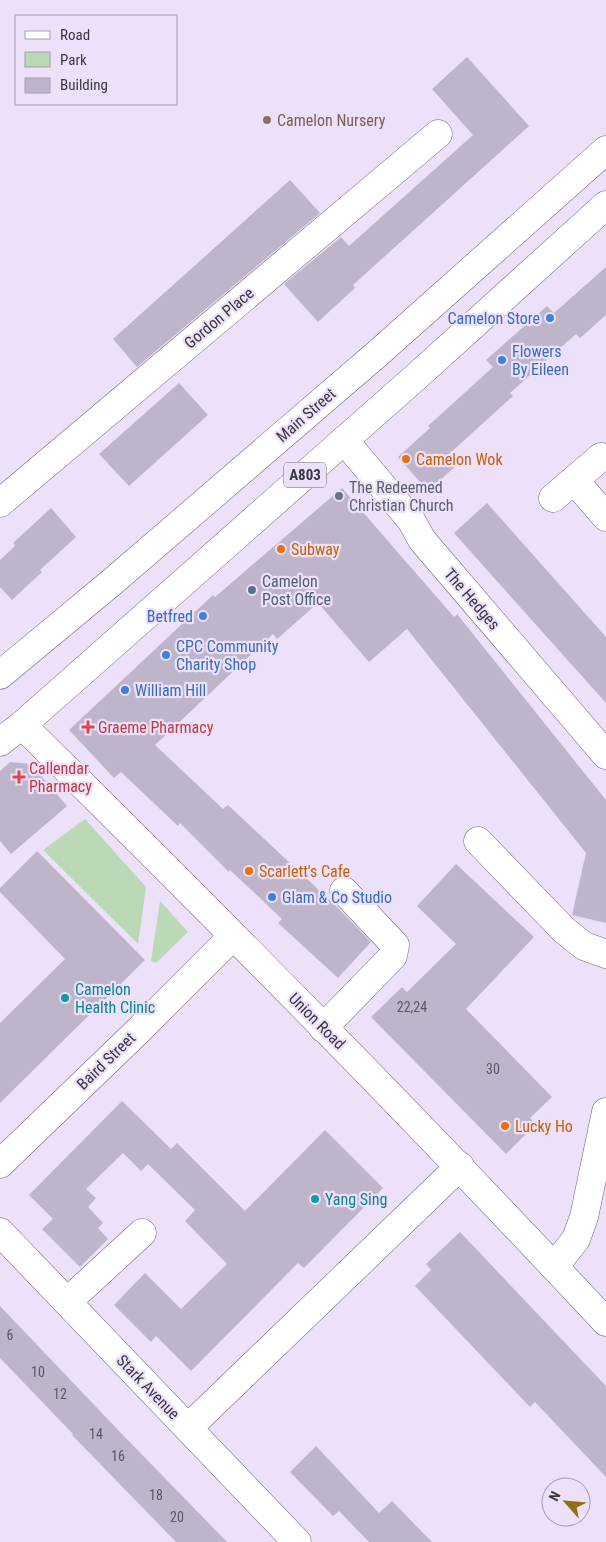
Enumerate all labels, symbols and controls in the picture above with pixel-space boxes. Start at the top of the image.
legend [15,15,178,105]
text: Road [60,26,90,44]
text: Park [60,51,87,69]
text: Building [60,76,108,94]
place label: Camelon Nursery [277,111,386,130]
marker: Camelon Nursery [261,114,273,126]
street label: Gordon Place [180,283,258,353]
place label: Camelon Store [447,309,540,328]
marker: Camelon Store [544,312,556,324]
place label: Flowers By Eileen [512,342,569,379]
marker: Flowers By Eileen [496,354,508,366]
street label: Main Street [272,384,340,446]
place label: Camelon Wok [416,450,503,469]
marker: Camelon Wok [400,453,412,465]
road number: A803 [284,462,326,488]
place label: The Redeemed Christian Church [349,478,454,515]
marker: The Redeemed Christian Church [333,490,345,502]
place label: Subway [291,540,340,559]
marker: Subway [275,543,287,555]
street label: The Hedges [440,564,504,634]
place label: Camelon Post Office [262,572,331,609]
marker: Camelon Post Office [246,584,258,596]
place label: Betfred [147,607,193,626]
marker: Betfred [197,610,209,622]
place label: CPC Community Charity Shop [176,637,279,674]
marker: CPC Community Charity Shop [160,649,172,661]
place label: William Hill [135,681,206,700]
marker: William Hill [119,684,131,696]
place label: Graeme Pharmacy [98,718,214,737]
marker: Graeme Pharmacy [82,721,94,733]
place label: Callendar Pharmacy [29,759,92,796]
marker: Callendar Pharmacy [13,771,25,783]
place label: Scarlett's Cafe [259,862,350,881]
marker: Scarlett's Cafe [243,865,255,877]
place label: Glam & Co Studio [282,888,392,907]
marker: Glam & Co Studio [266,891,278,903]
place label: Camelon Health Clinic [75,980,155,1017]
street label: Union Road [285,989,349,1053]
marker: Camelon Health Clinic [59,992,71,1004]
house number: 22,24 [397,999,427,1015]
street label: Baird Street [73,1028,139,1094]
house number: 30 [486,1061,500,1077]
place label: Lucky Ho [515,1117,573,1136]
marker: Lucky Ho [499,1120,511,1132]
place label: Yang Sing [325,1190,387,1209]
marker: Yang Sing [309,1193,321,1205]
house number: 6 [7,1327,14,1343]
street label: Stark Avenue [113,1351,183,1423]
house number: 10 [31,1364,45,1380]
house number: 12 [53,1386,67,1402]
house number: 14 [89,1426,103,1442]
house number: 16 [111,1448,125,1464]
north arrow [541,1477,591,1527]
house number: 18 [149,1487,163,1503]
text: N [545,1489,563,1504]
house number: 20 [170,1509,184,1525]

